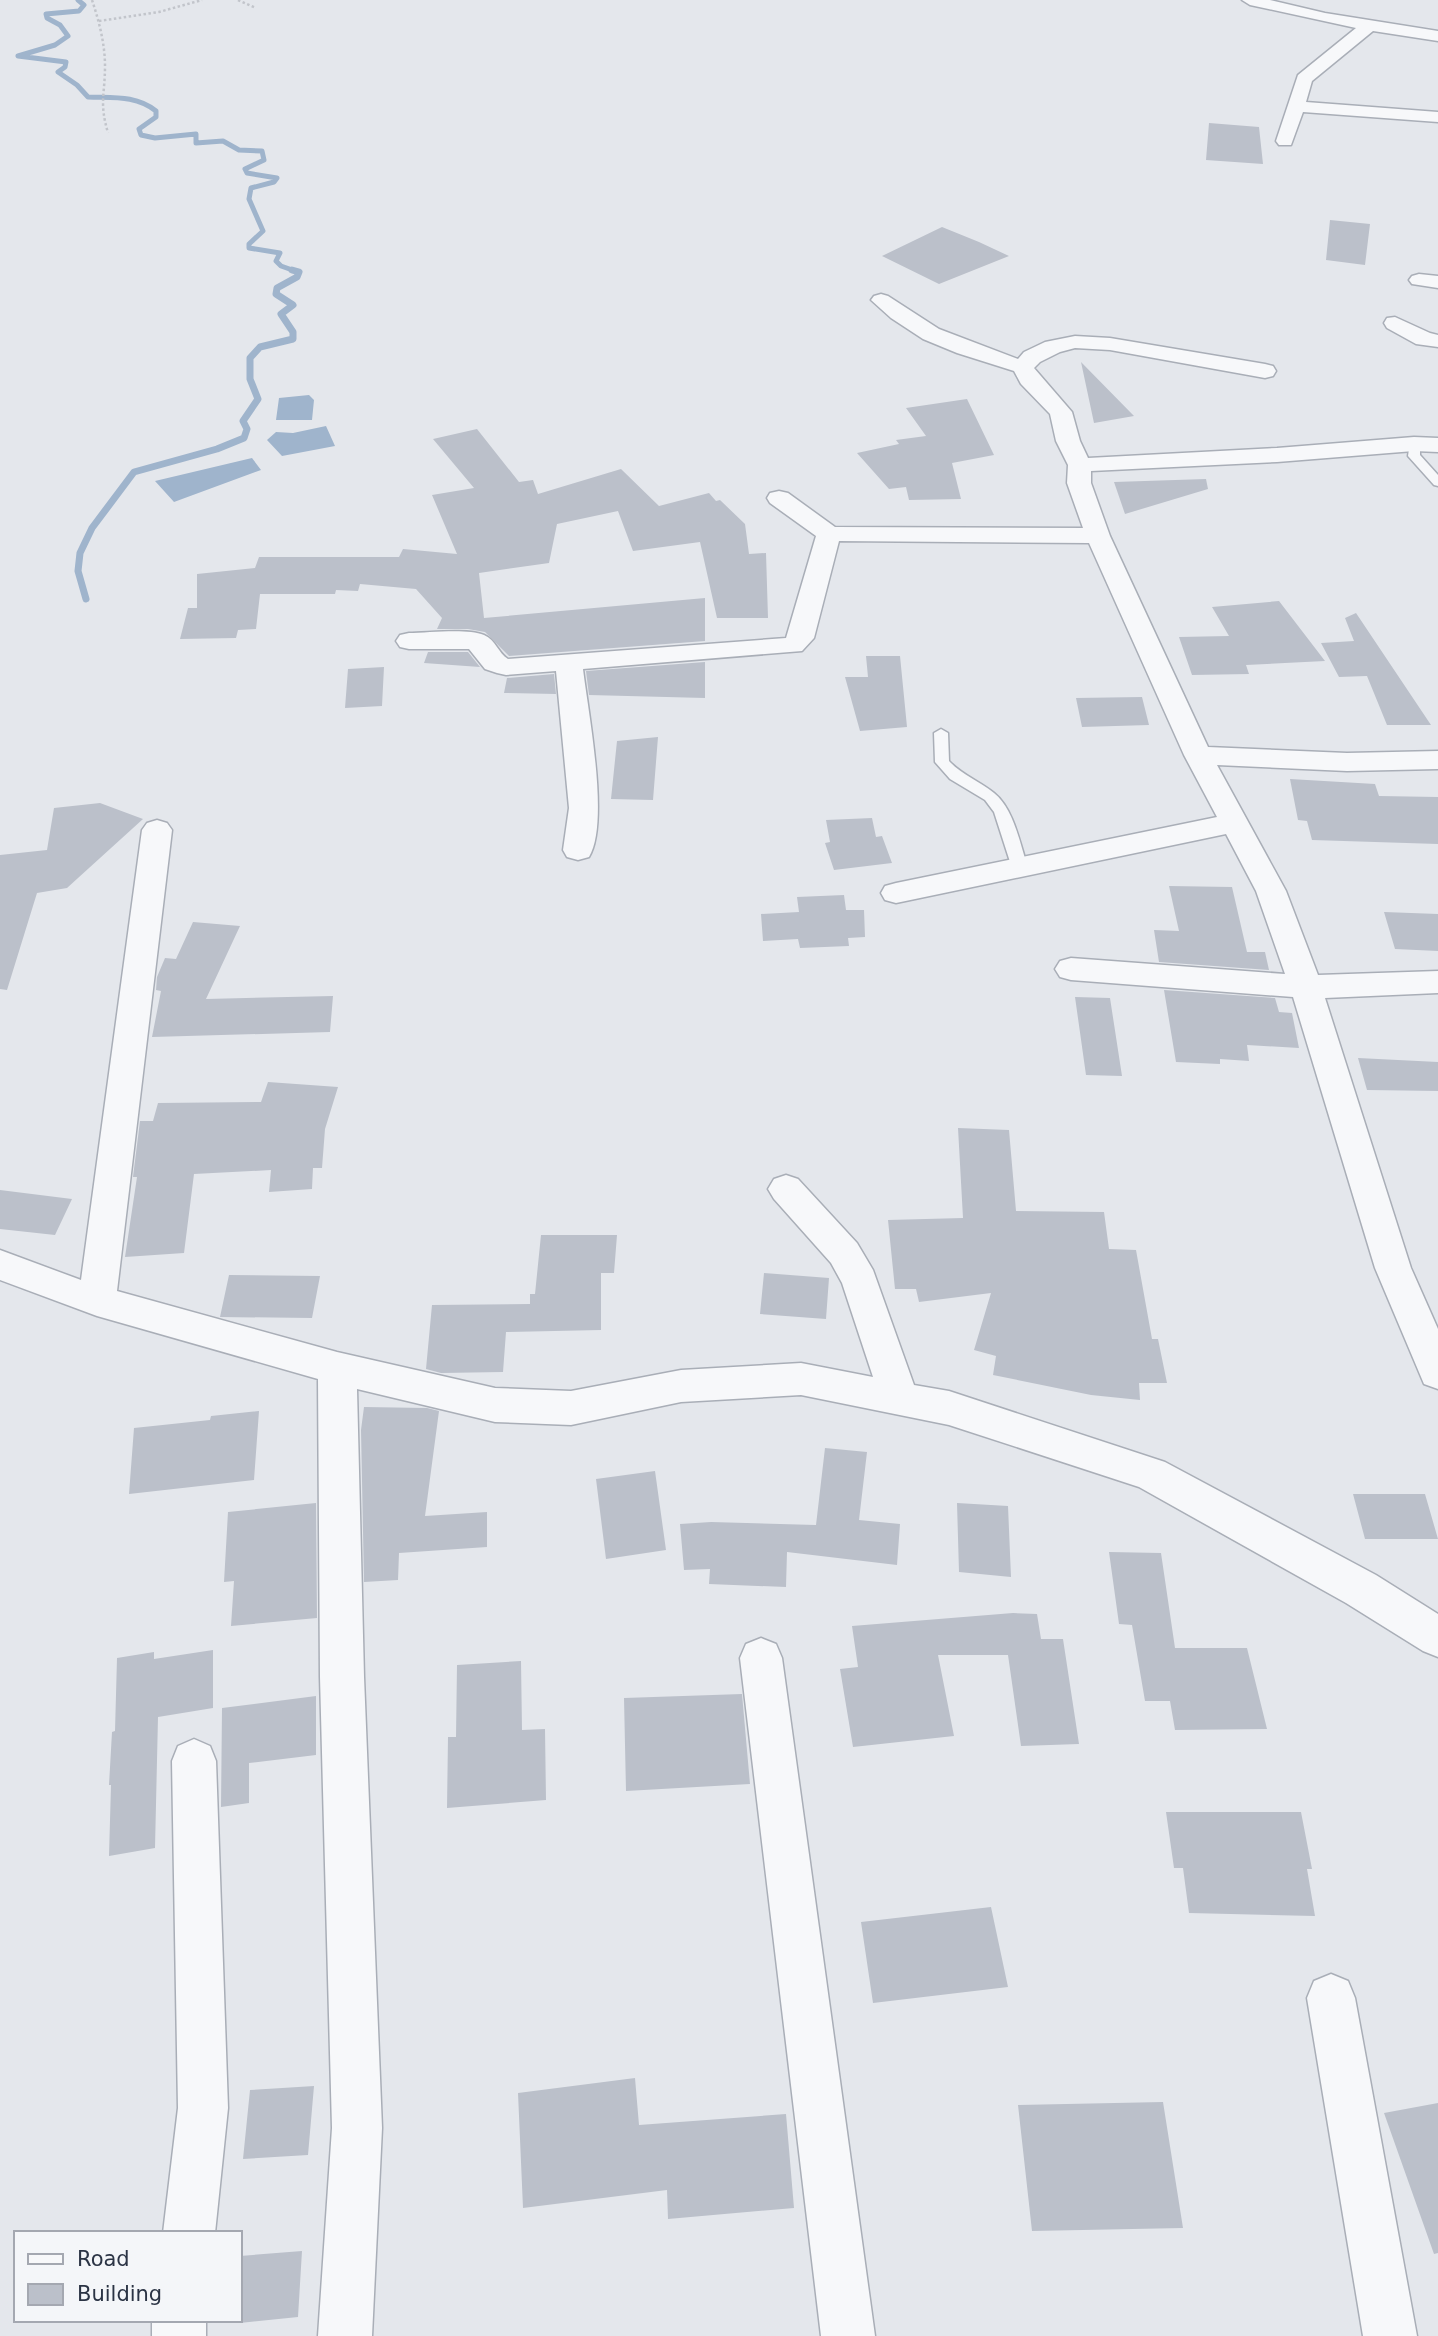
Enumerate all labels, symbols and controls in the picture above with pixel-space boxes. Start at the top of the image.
legend [14,2231,242,2322]
text: Road [77,2247,130,2271]
text: Building [77,2282,162,2306]

